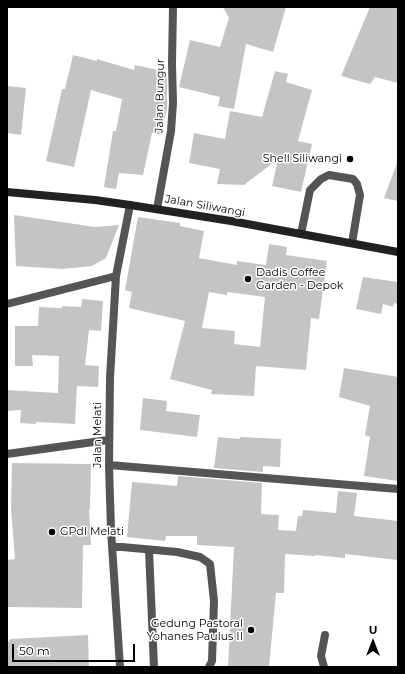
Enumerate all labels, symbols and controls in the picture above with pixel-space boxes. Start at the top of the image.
street label: Jalan Bungur [153,59,167,133]
place label: Shell Siliwangi [263,152,342,166]
marker: Shell Siliwangi [345,154,355,164]
street label: Jalan Siliwangi [164,192,246,220]
place label: Dadis Coffee Garden - Depok [256,266,343,292]
marker: Dadis Coffee Garden - Depok [243,274,253,284]
street label: Jalan Melati [91,402,105,468]
place label: GPdI Melati [60,525,124,539]
marker: GPdI Melati [47,527,57,537]
place label: Gedung Pastoral Yohanes Paulus II [147,617,243,643]
north arrow [353,622,393,662]
text: U [369,623,377,637]
marker: Gedung Pastoral Yohanes Paulus II [246,625,256,635]
scale bar [14,636,137,662]
text: 50 m [19,643,50,658]

